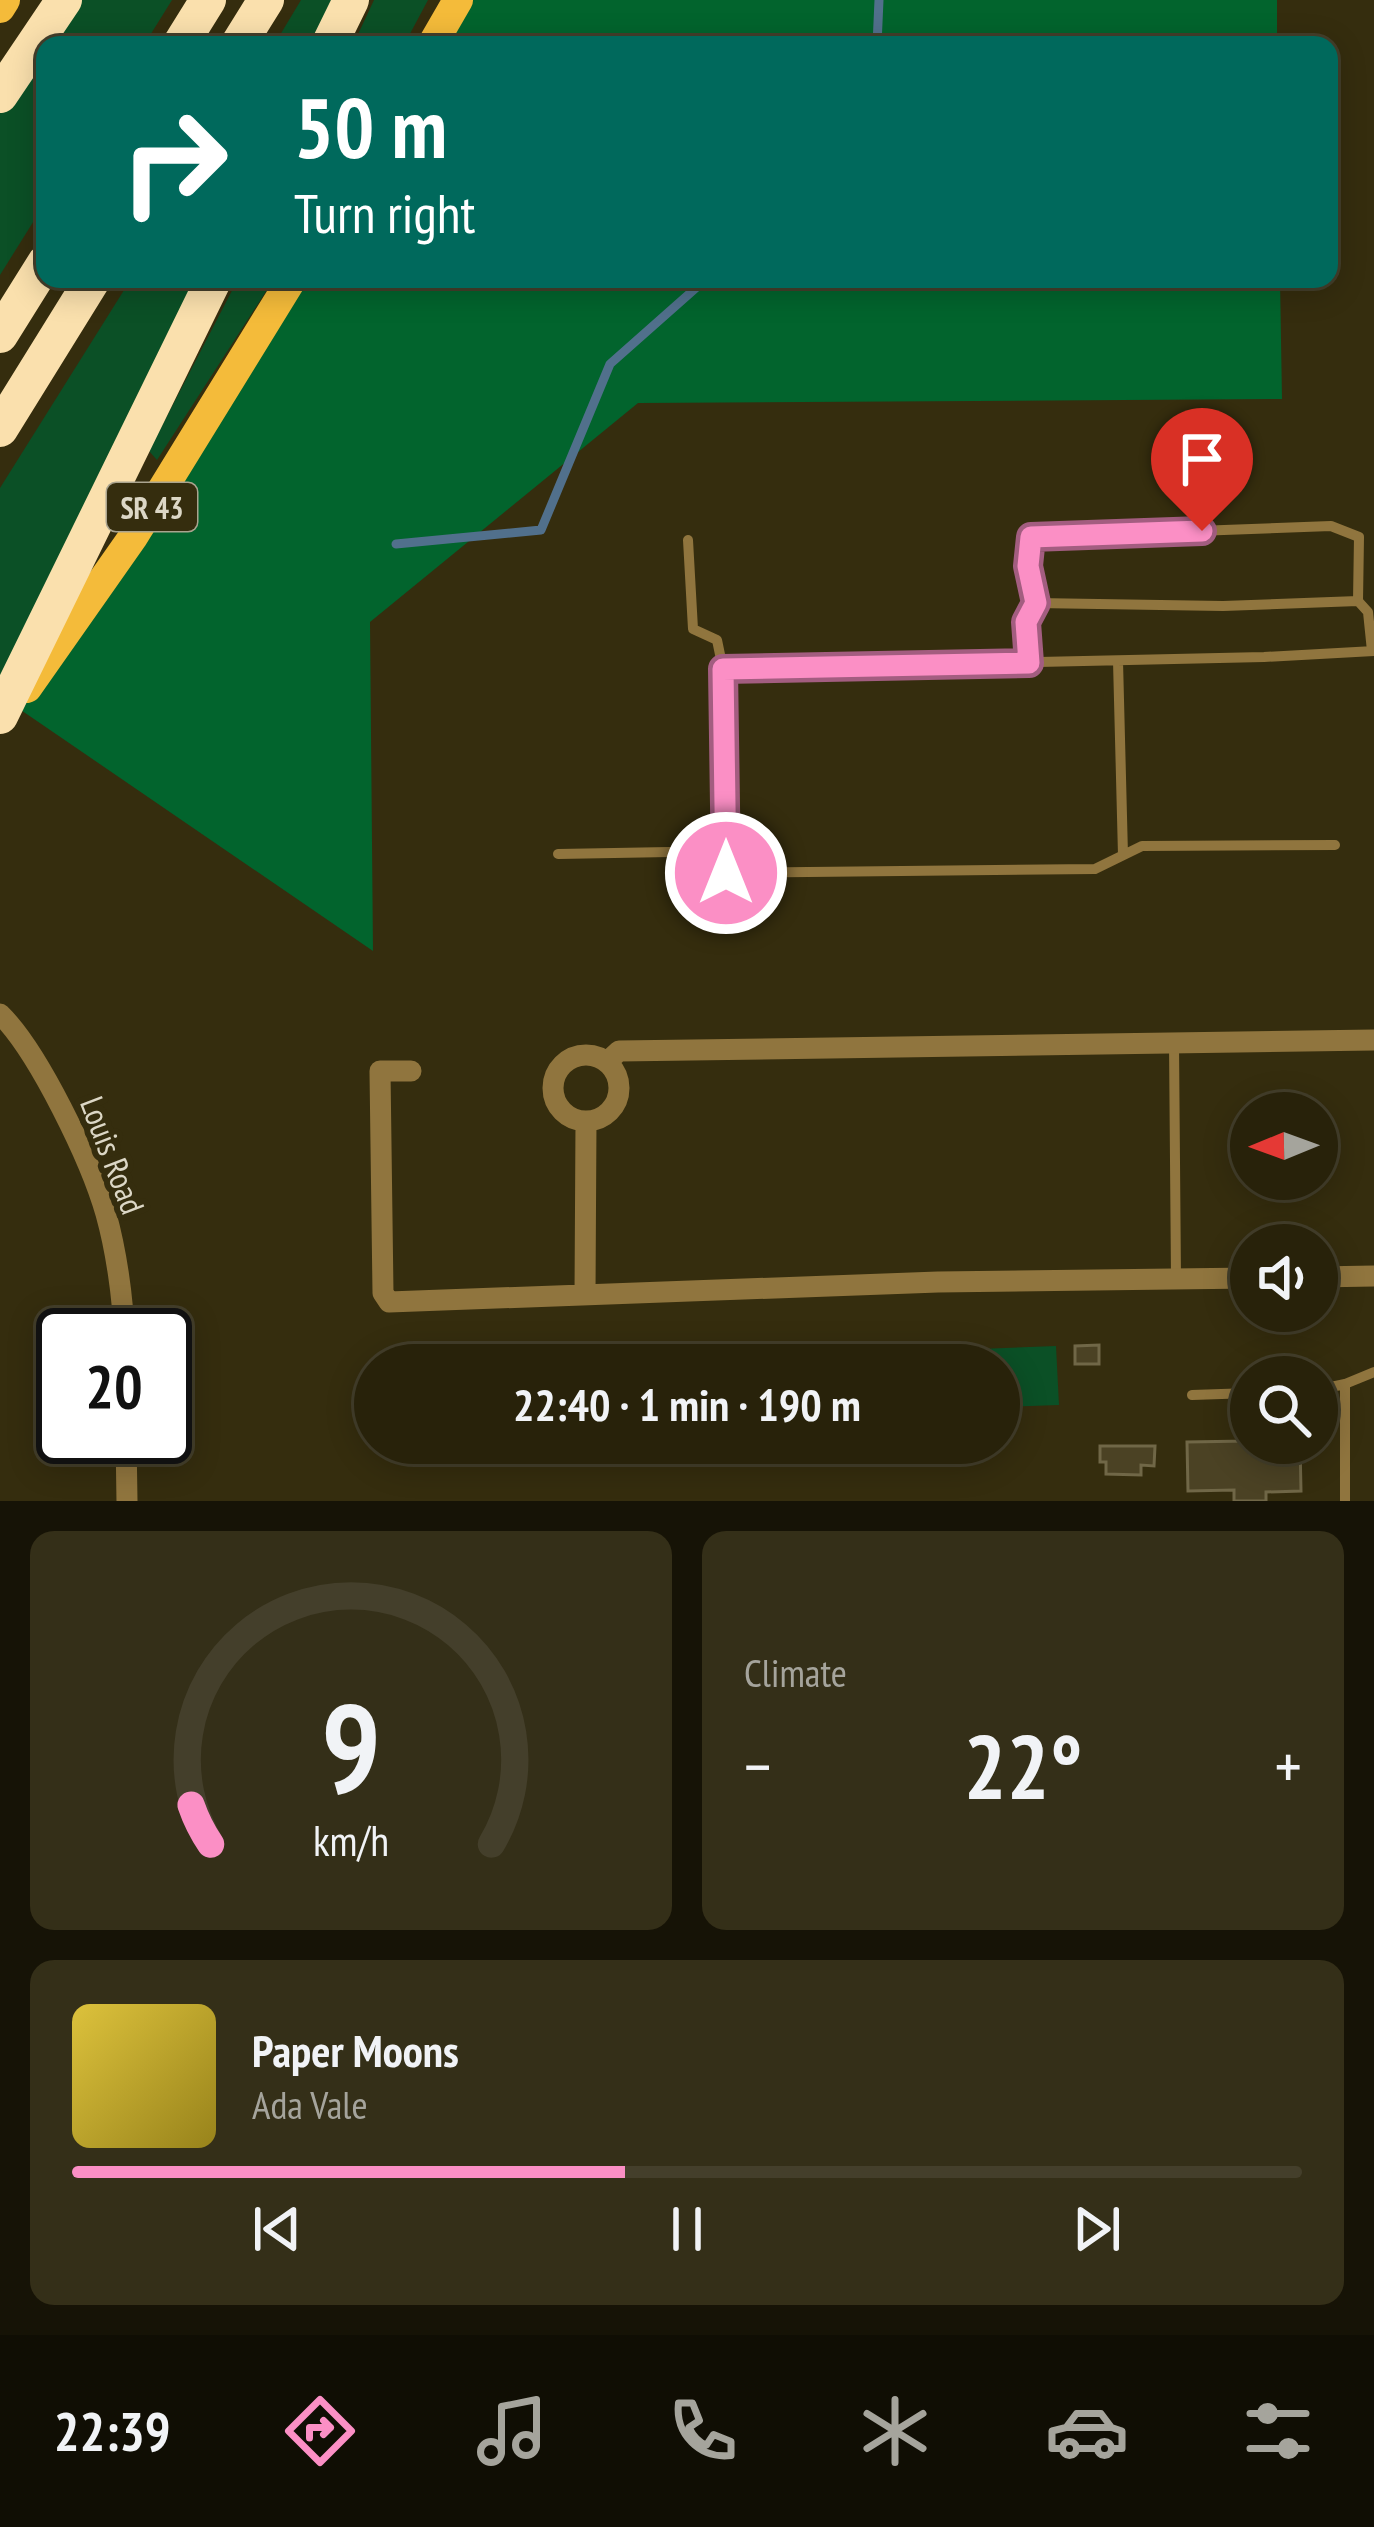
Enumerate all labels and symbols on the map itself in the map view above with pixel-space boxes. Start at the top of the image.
pin [1151,408,1253,531]
road number: SR 43 [107,483,197,531]
position arrow [663,810,789,936]
street label: Louis Road [71,1090,155,1220]
north arrow [1230,1092,1338,1200]
speed limit sign: 20 [36,1308,192,1464]

